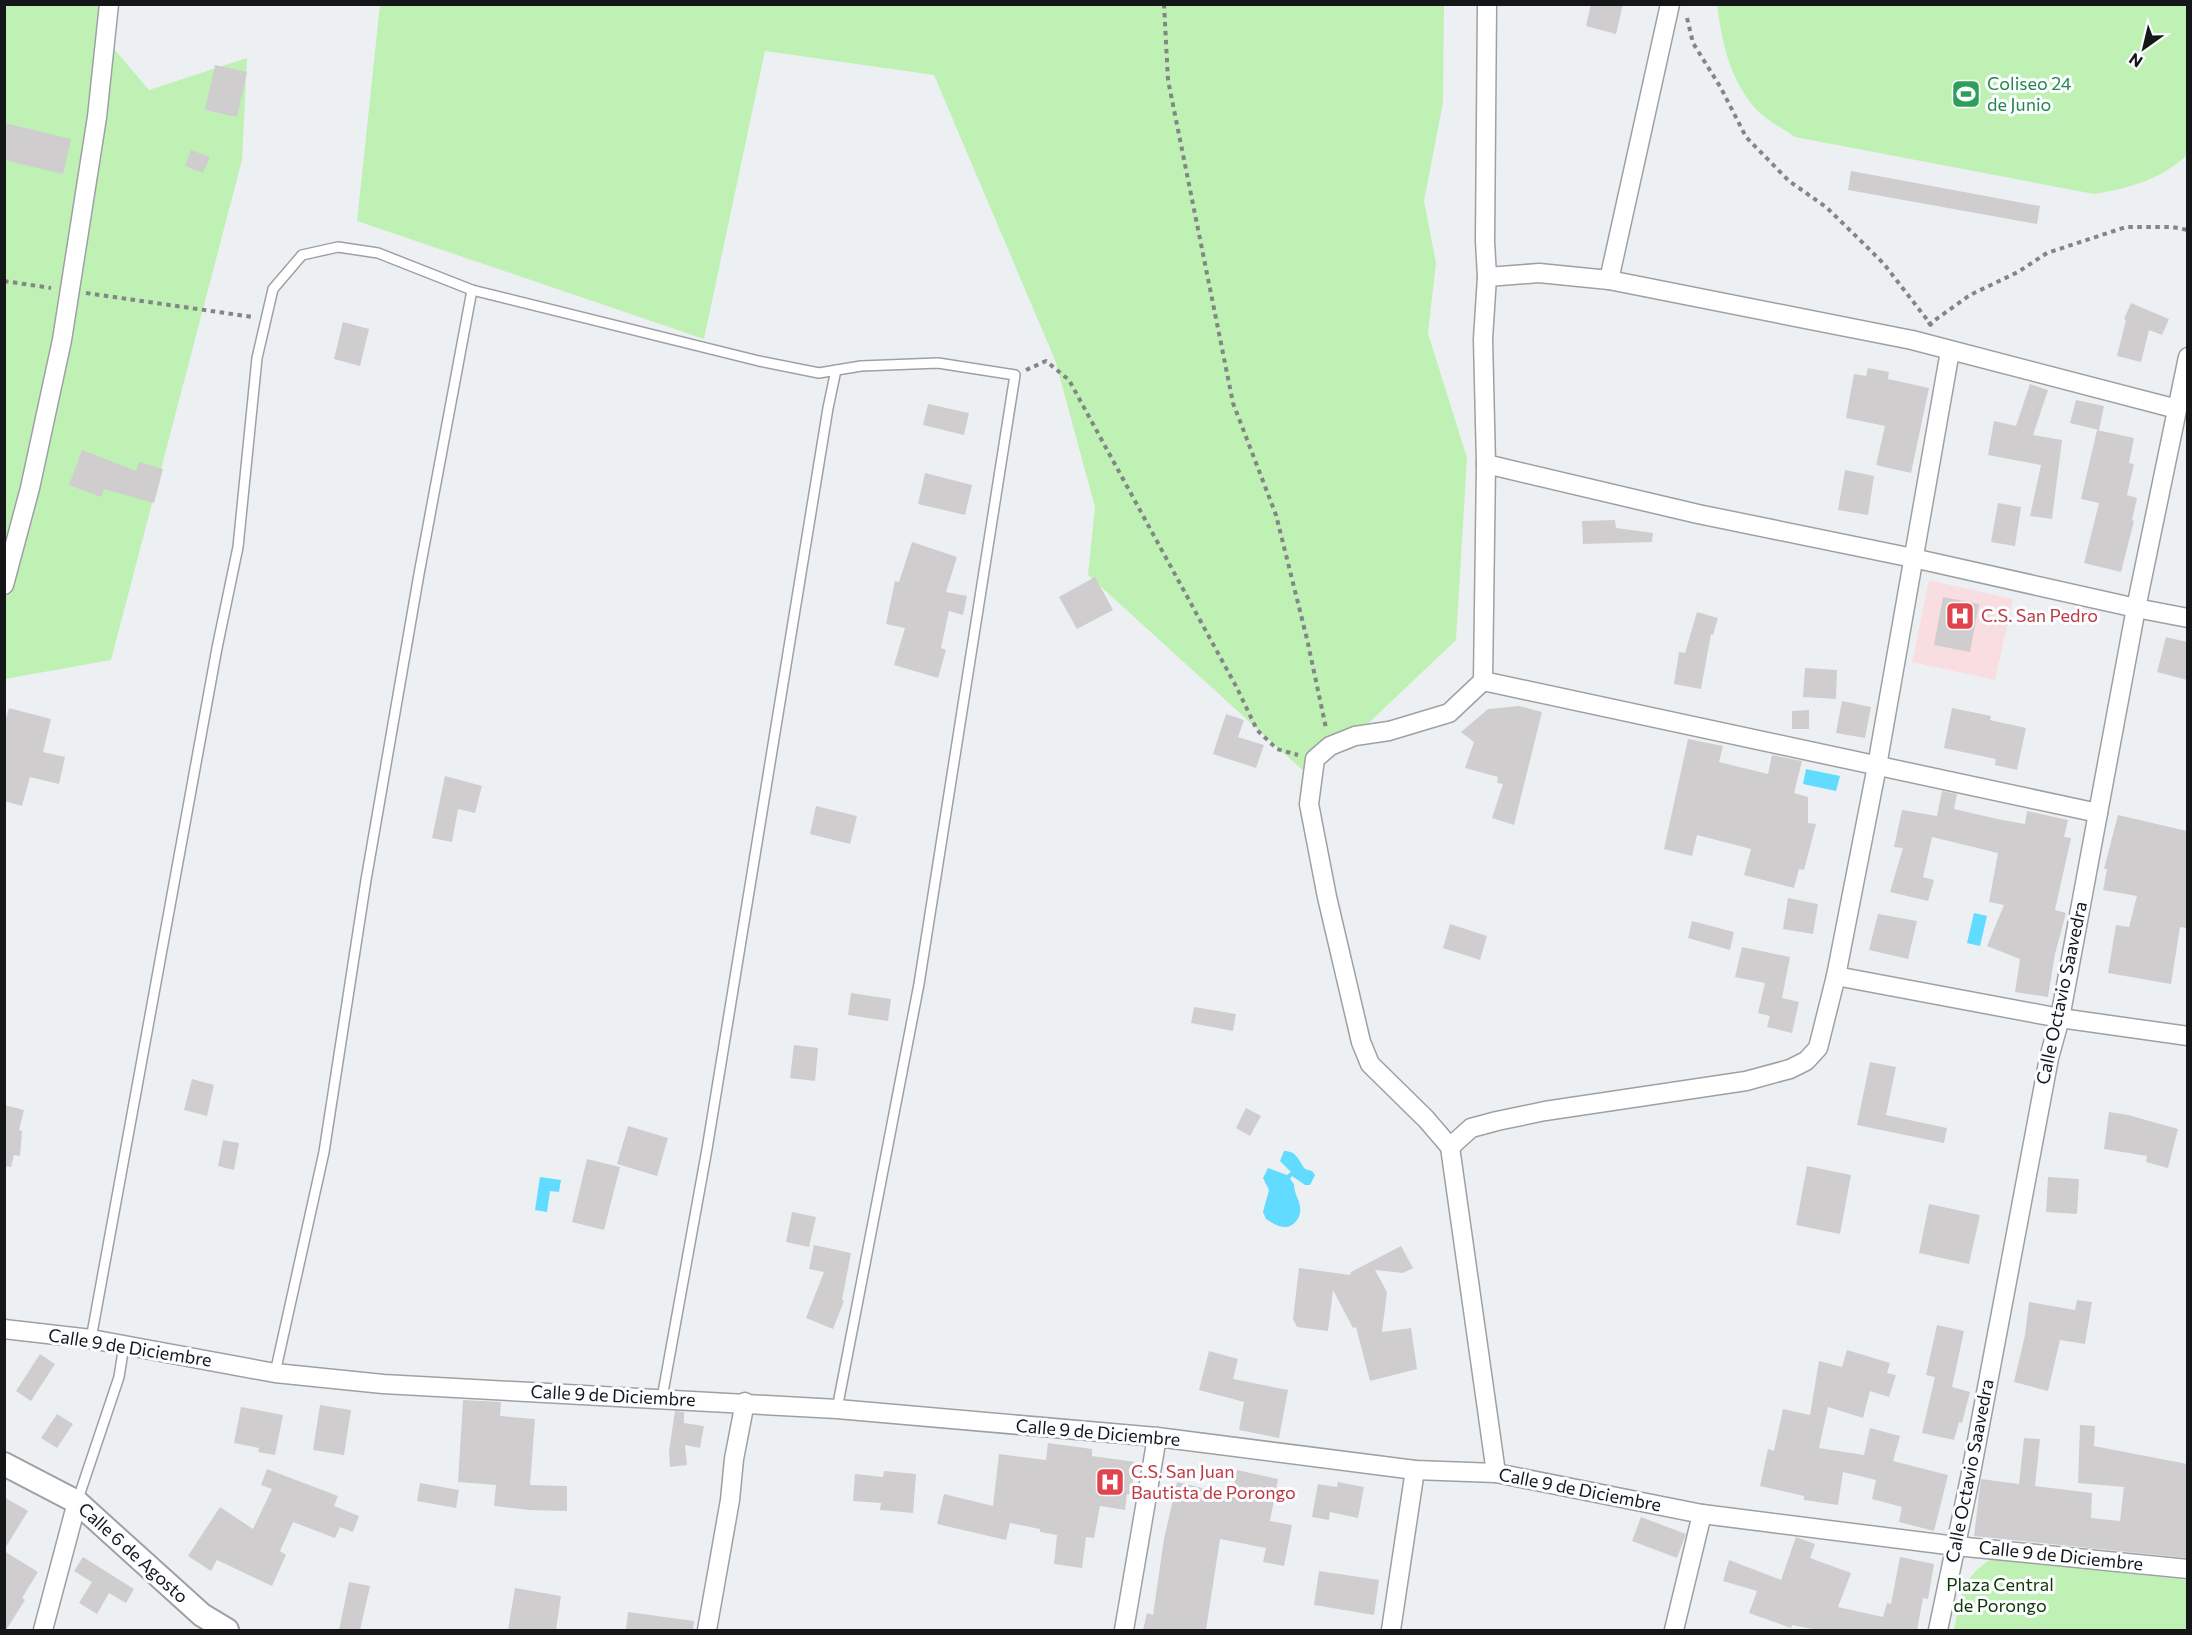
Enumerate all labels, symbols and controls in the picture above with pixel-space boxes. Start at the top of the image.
north arrow [2114,18,2174,78]
text: N [2125,50,2146,72]
place label: Coliseo 24 de Junio [1987,72,2072,115]
sports icon: Coliseo 24 de Junio [1950,78,1982,110]
hospital icon: C.S. San Pedro [1944,600,1976,632]
place label: C.S. San Pedro [1981,604,2098,626]
street label: Calle Octavio Saavedra [2031,899,2091,1086]
street label: Calle 9 de Diciembre [47,1323,213,1371]
street label: Calle Octavio Saavedra [1940,1377,1998,1564]
street label: Calle 9 de Diciembre [530,1380,696,1410]
street label: Calle 9 de Diciembre [1015,1414,1181,1450]
place label: C.S. San Juan Bautista de Porongo [1131,1460,1296,1503]
street label: Calle 9 de Diciembre [1497,1462,1663,1516]
hospital icon: C.S. San Juan Bautista de Porongo [1094,1466,1126,1498]
street label: Calle 6 de Agosto [74,1497,193,1607]
street label: Calle 9 de Diciembre [1978,1535,2144,1575]
park label: Plaza Central de Porongo [1946,1573,2054,1616]

